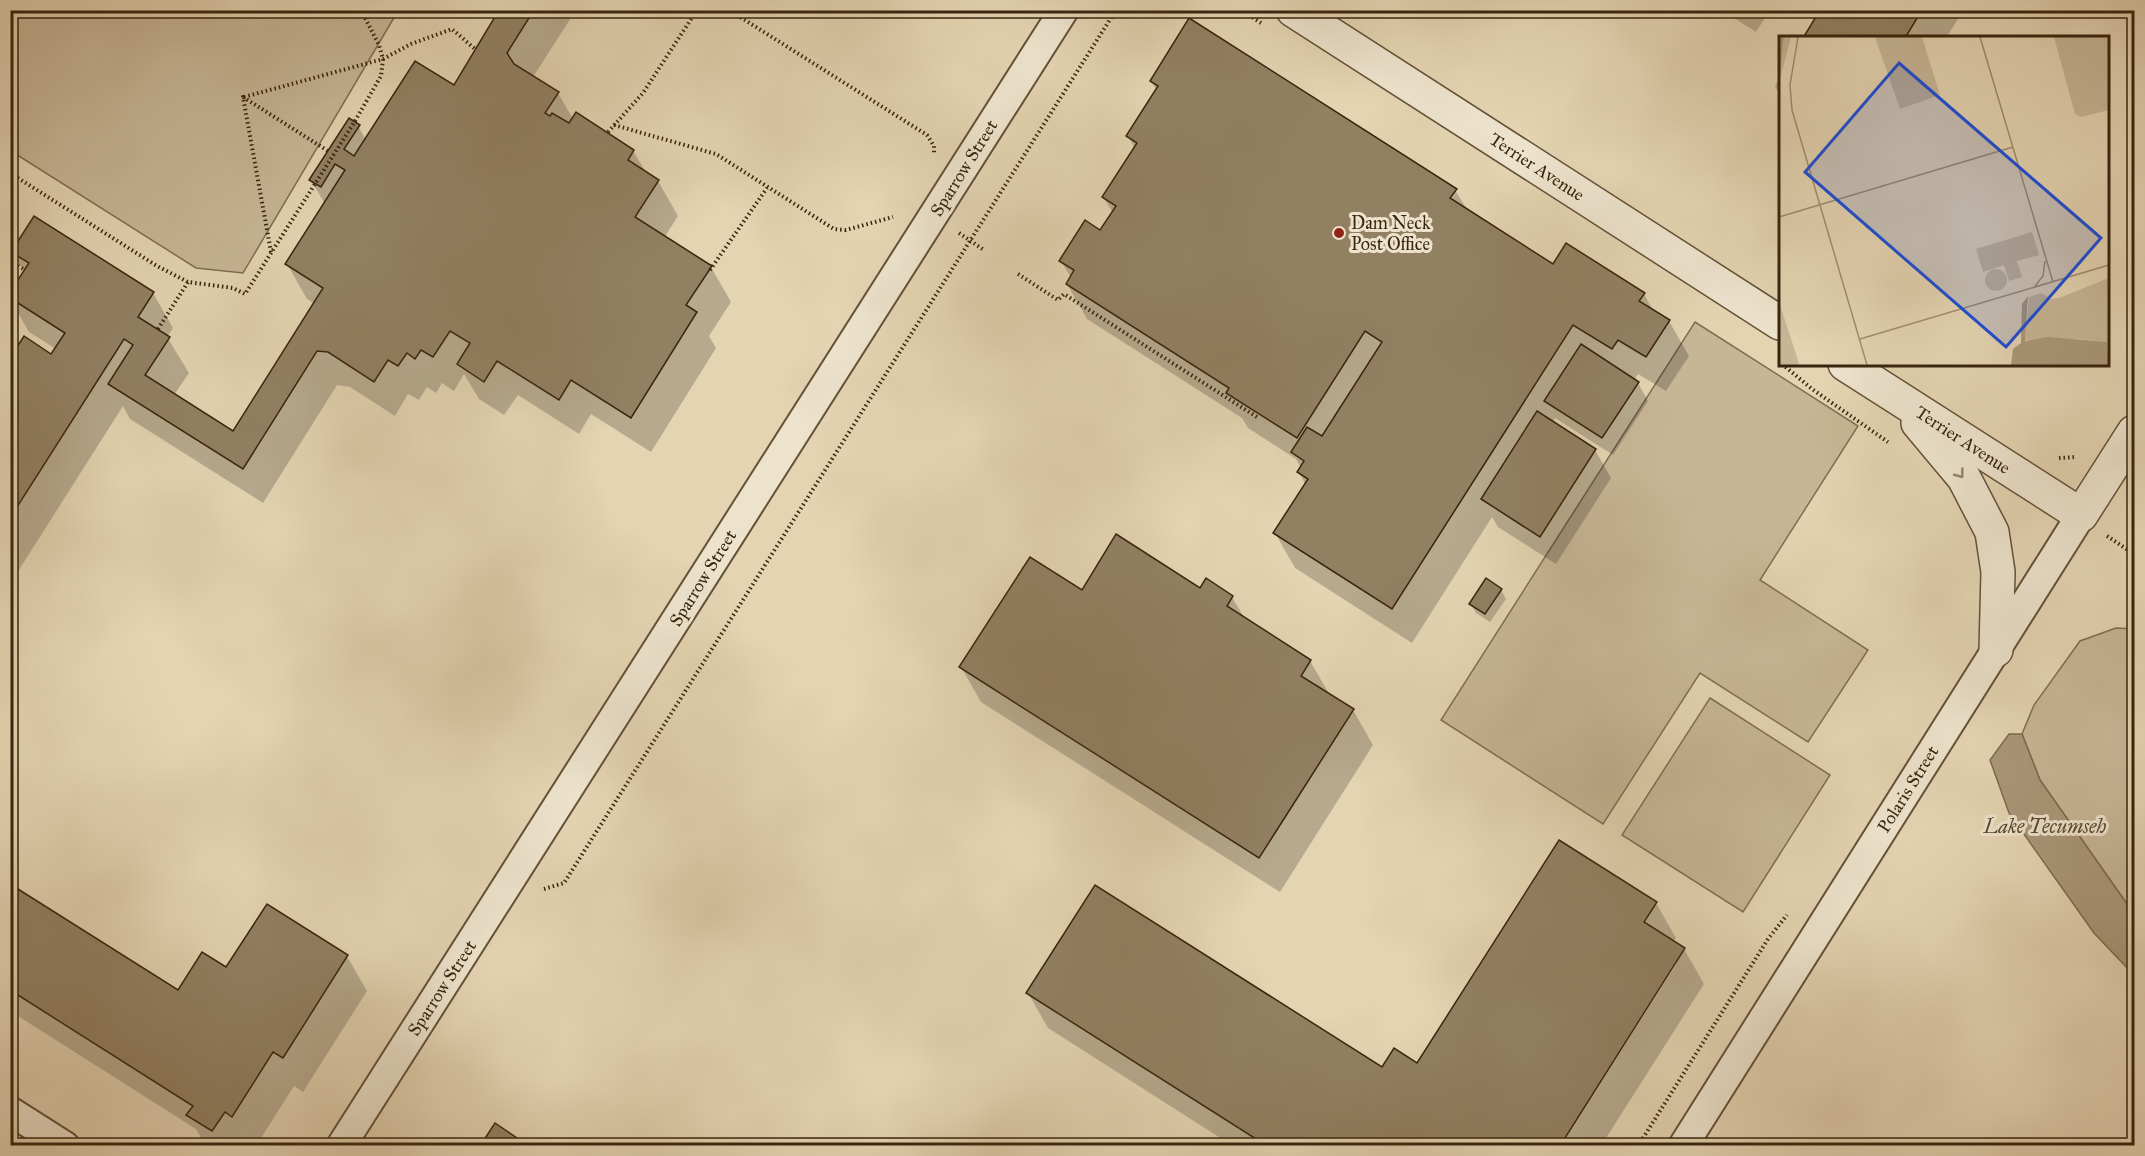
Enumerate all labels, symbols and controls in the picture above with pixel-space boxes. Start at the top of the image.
inset map [1779,36,2109,366]
street label: Sparrow Street [926,115,1003,220]
street label: Terrier Avenue [1485,128,1589,206]
place label: Dam Neck Post Office [1351,212,1431,255]
marker: Dam Neck Post Office [1332,226,1346,240]
street label: Terrier Avenue [1911,401,2015,479]
one-way arrow [1953,467,1964,478]
street label: Sparrow Street [665,525,742,630]
street label: Polaris Street [1873,741,1944,837]
water label: Lake Tecumseh [1983,814,2107,838]
street label: Sparrow Street [403,935,481,1040]

